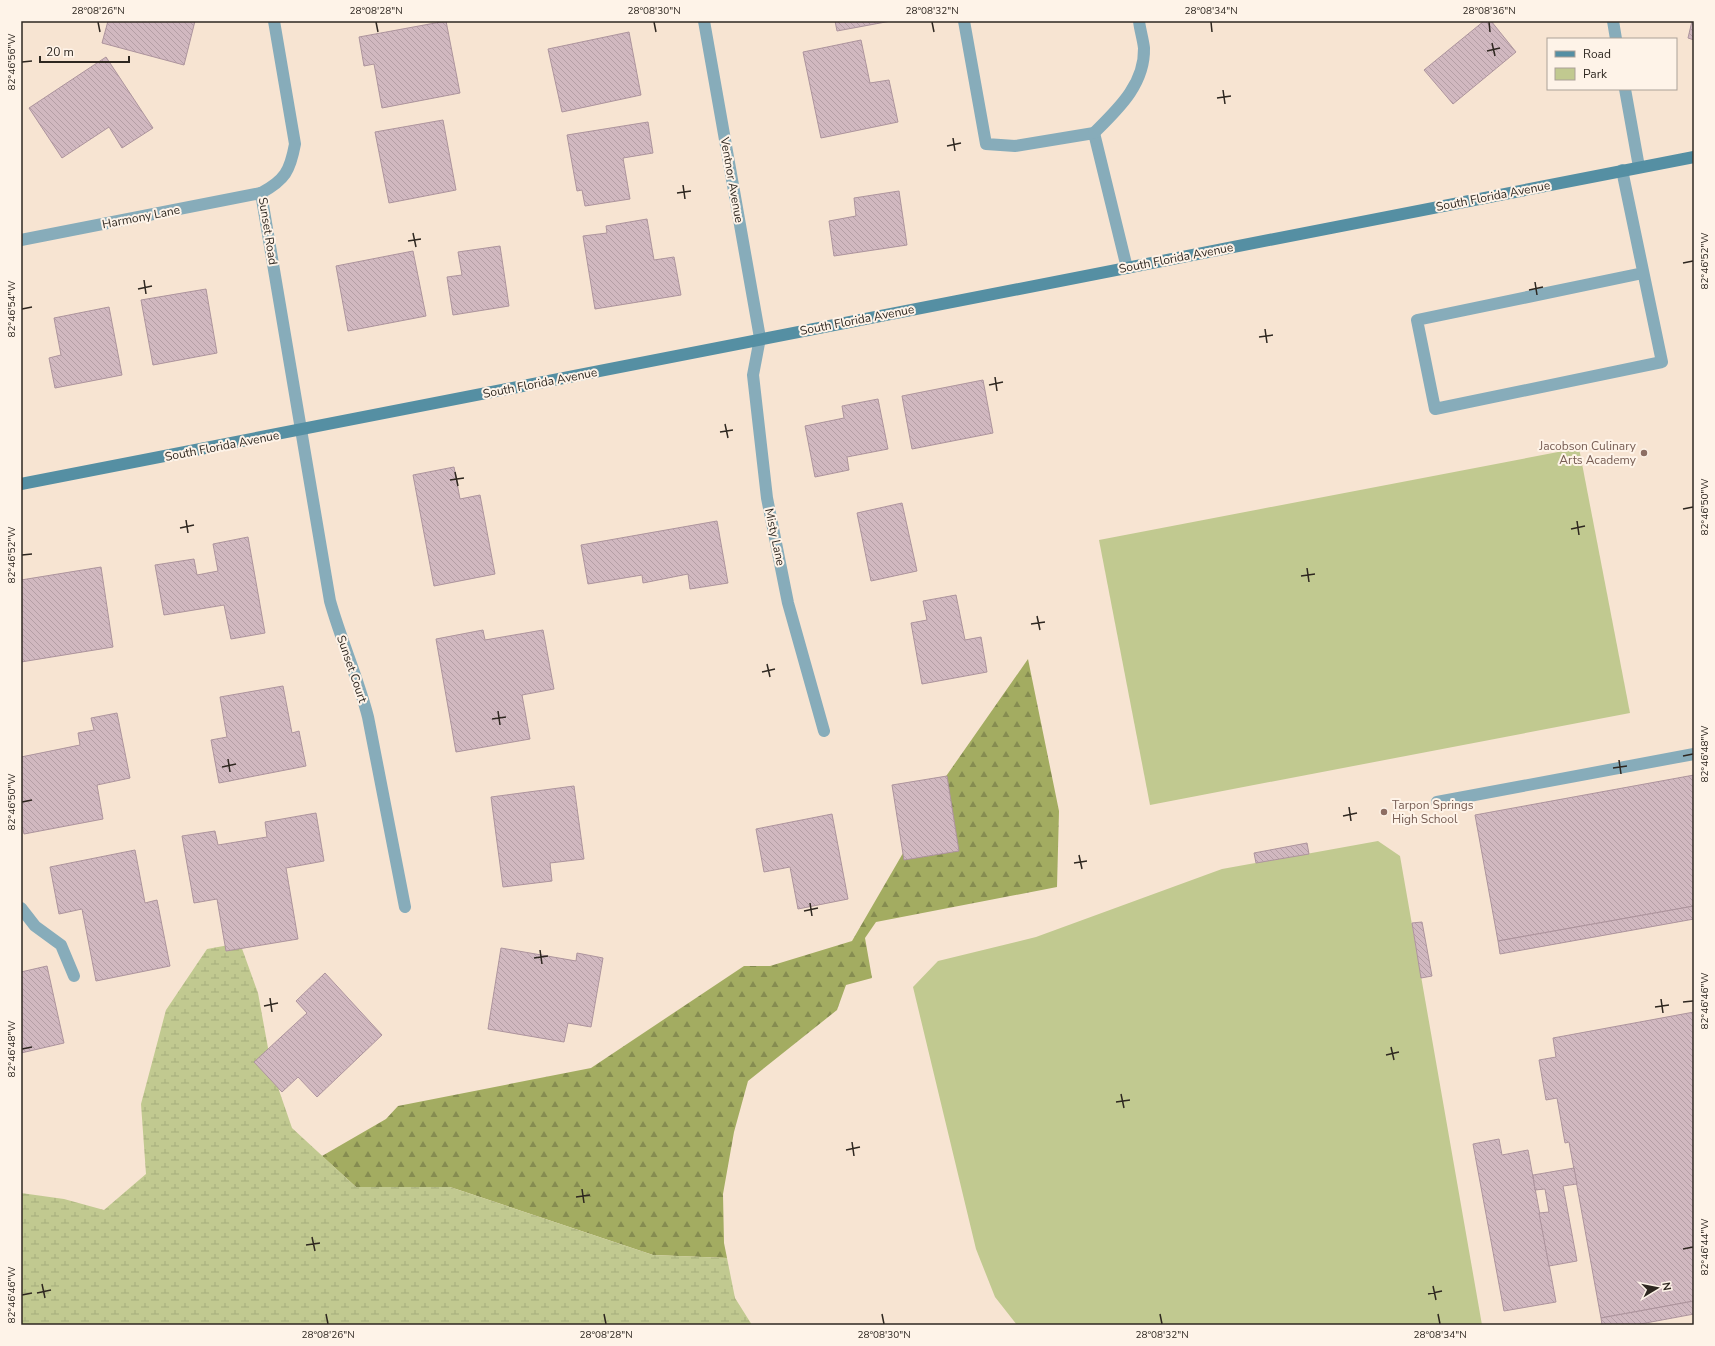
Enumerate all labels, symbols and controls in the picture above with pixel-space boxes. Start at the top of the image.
text: 28°08'26"N [71,4,125,18]
text: 28°08'28"N [349,4,403,18]
text: 28°08'30"N [627,4,681,18]
text: 28°08'32"N [905,4,959,18]
text: 28°08'34"N [1184,4,1238,18]
text: 28°08'36"N [1462,4,1516,18]
text: 82°46'56"W [5,34,19,90]
scale bar [40,38,129,64]
legend [1547,38,1677,90]
text: 20 m [46,44,74,60]
text: Road [1583,46,1611,62]
text: Park [1583,66,1608,82]
street label: Ventnor Avenue [716,135,747,224]
street label: South Florida Avenue [1435,177,1551,215]
street label: Sunset Road [255,196,281,266]
street label: Harmony Lane [101,202,181,232]
text: 82°46'52"W [1698,233,1712,289]
street label: South Florida Avenue [1118,239,1234,277]
text: 82°46'54"W [5,281,19,337]
street label: South Florida Avenue [799,301,915,339]
street label: South Florida Avenue [482,364,598,402]
street label: South Florida Avenue [164,427,280,465]
place label: Jacobson Culinary Arts Academy [1538,438,1637,468]
marker: Jacobson Culinary Arts Academy [1639,448,1649,458]
text: 82°46'50"W [1698,479,1712,535]
street label: Misty Lane [761,507,789,567]
text: 82°46'52"W [5,527,19,583]
street label: Sunset Court [333,633,371,706]
text: 82°46'48"W [1698,726,1712,782]
text: 82°46'50"W [5,774,19,830]
place label: Tarpon Springs High School [1392,797,1474,827]
marker: Tarpon Springs High School [1379,807,1389,817]
text: 82°46'46"W [1698,973,1712,1029]
text: 82°46'48"W [5,1021,19,1077]
text: 82°46'44"W [1698,1219,1712,1275]
text: 82°46'46"W [5,1267,19,1323]
north arrow [1637,1268,1677,1308]
text: N [1658,1281,1674,1292]
text: 28°08'26"N [301,1328,355,1342]
text: 28°08'28"N [579,1328,633,1342]
text: 28°08'30"N [857,1328,911,1342]
text: 28°08'32"N [1135,1328,1189,1342]
text: 28°08'34"N [1413,1328,1467,1342]

